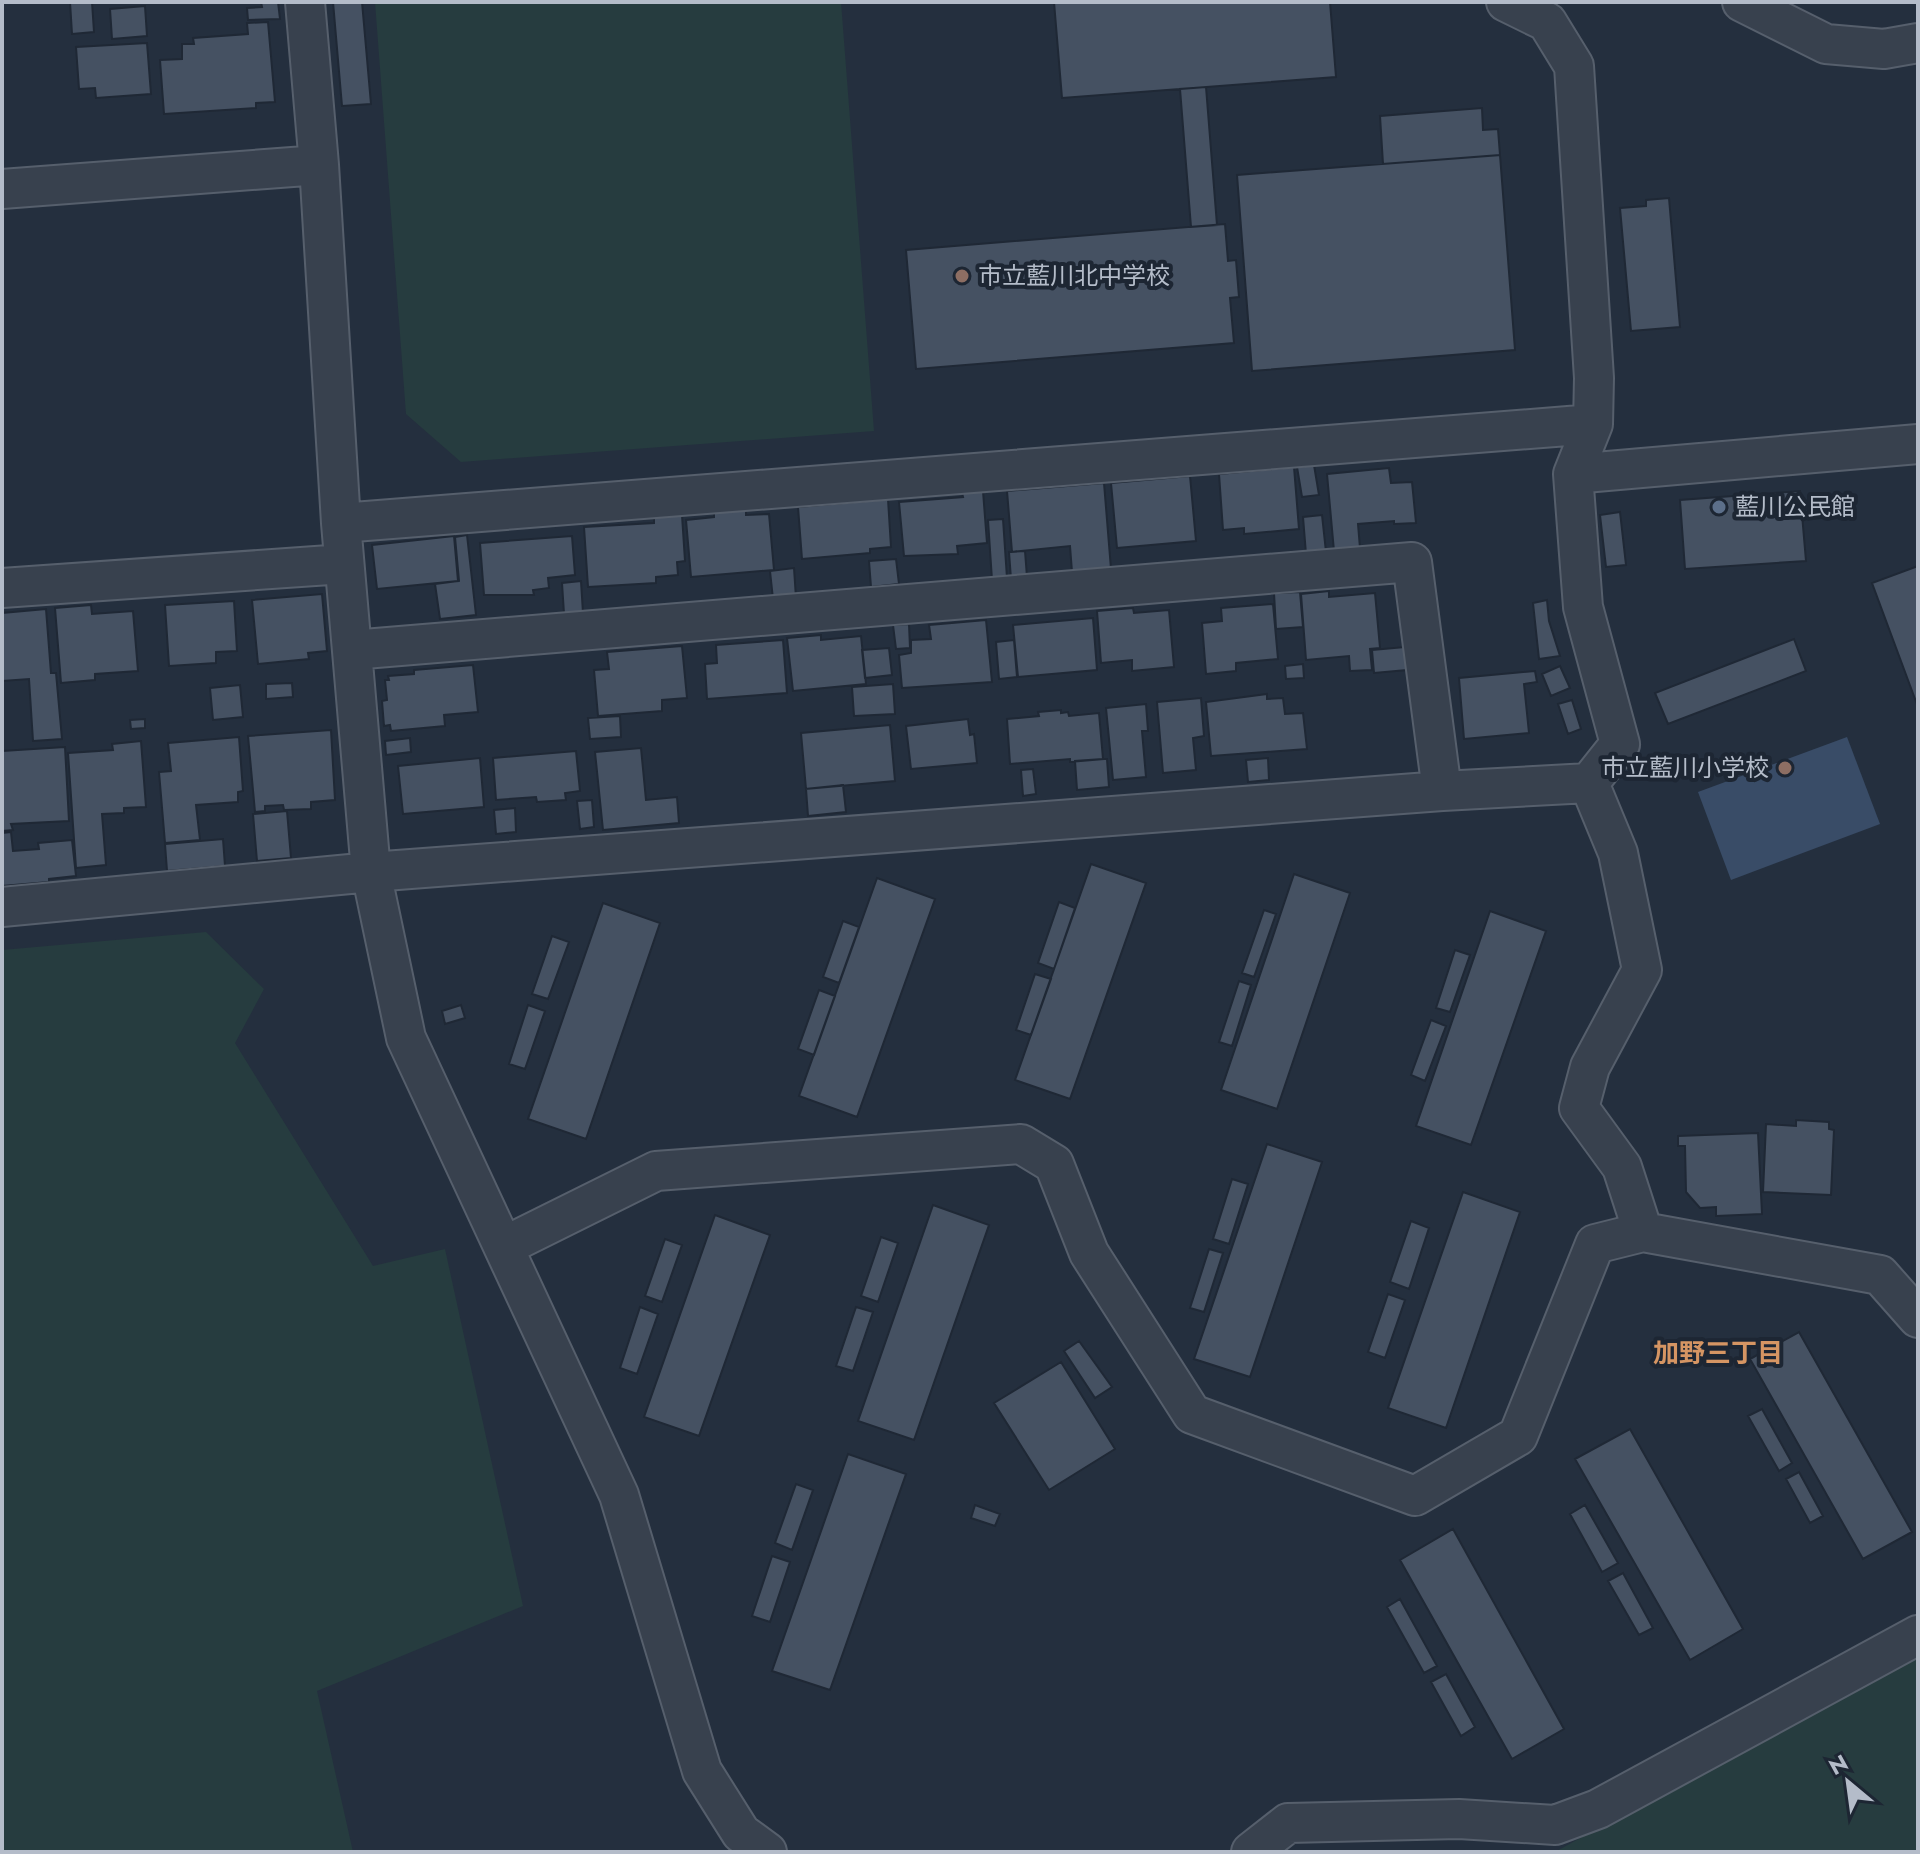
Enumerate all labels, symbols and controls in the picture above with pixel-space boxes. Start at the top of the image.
place label: 市立藍川北中学校 [978,258,1170,293]
marker: 市立藍川北中学校 [953,267,971,285]
place label: 藍川公民館 [1735,489,1855,524]
marker: 藍川公民館 [1710,498,1728,516]
place label: 市立藍川小学校 [1601,750,1769,785]
marker: 市立藍川小学校 [1776,759,1794,777]
district label: 加野三丁目 [1653,1334,1783,1372]
north arrow [1808,1742,1888,1822]
text: N [1823,1746,1854,1783]

